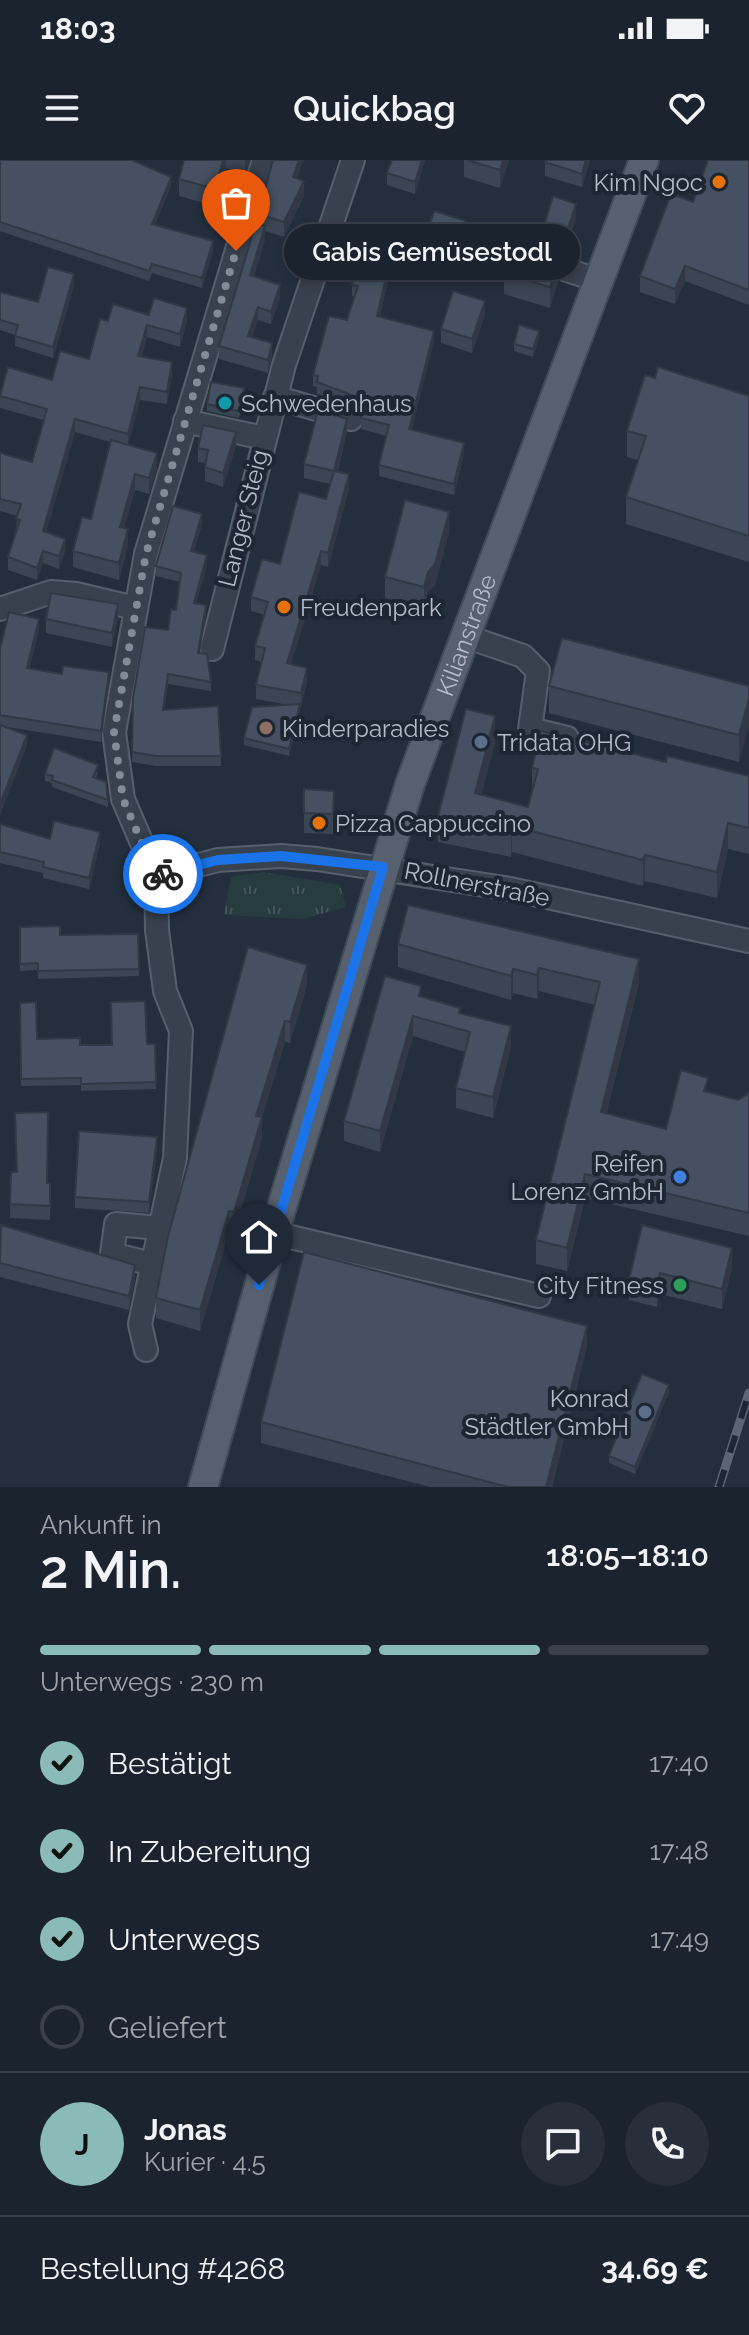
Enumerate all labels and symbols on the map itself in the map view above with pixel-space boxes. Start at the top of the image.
place label: Kim Ngoc [594,168,703,197]
pin [202,169,270,251]
marker: Kim Ngoc [710,173,728,191]
callout: Gabis Gemüsestodl [284,223,580,279]
place label: Schwedenhaus [241,389,412,418]
marker: Schwedenhaus [216,394,234,412]
street label: Langer Steig [212,446,274,590]
street label: Kilianstraße [430,570,502,700]
place label: Freudenpark [300,593,442,622]
marker: Freudenpark [275,598,293,616]
place label: Kinderparadies [282,714,449,743]
marker: Kinderparadies [257,719,275,737]
place label: Tridata OHG [497,728,631,757]
marker: Tridata OHG [472,733,490,751]
place label: Pizza Cappuccino [335,809,531,838]
marker: Pizza Cappuccino [310,814,328,832]
courier [123,834,203,914]
street label: Rollnerstraße [402,856,552,912]
place label: Reifen Lorenz GmbH [510,1149,664,1206]
marker: Reifen Lorenz GmbH [671,1168,689,1186]
pin [225,1203,293,1285]
place label: City Fitness [537,1271,664,1300]
marker: City Fitness [671,1276,689,1294]
place label: Konrad Städtler GmbH [464,1384,629,1441]
marker: Konrad Städtler GmbH [636,1403,654,1421]

